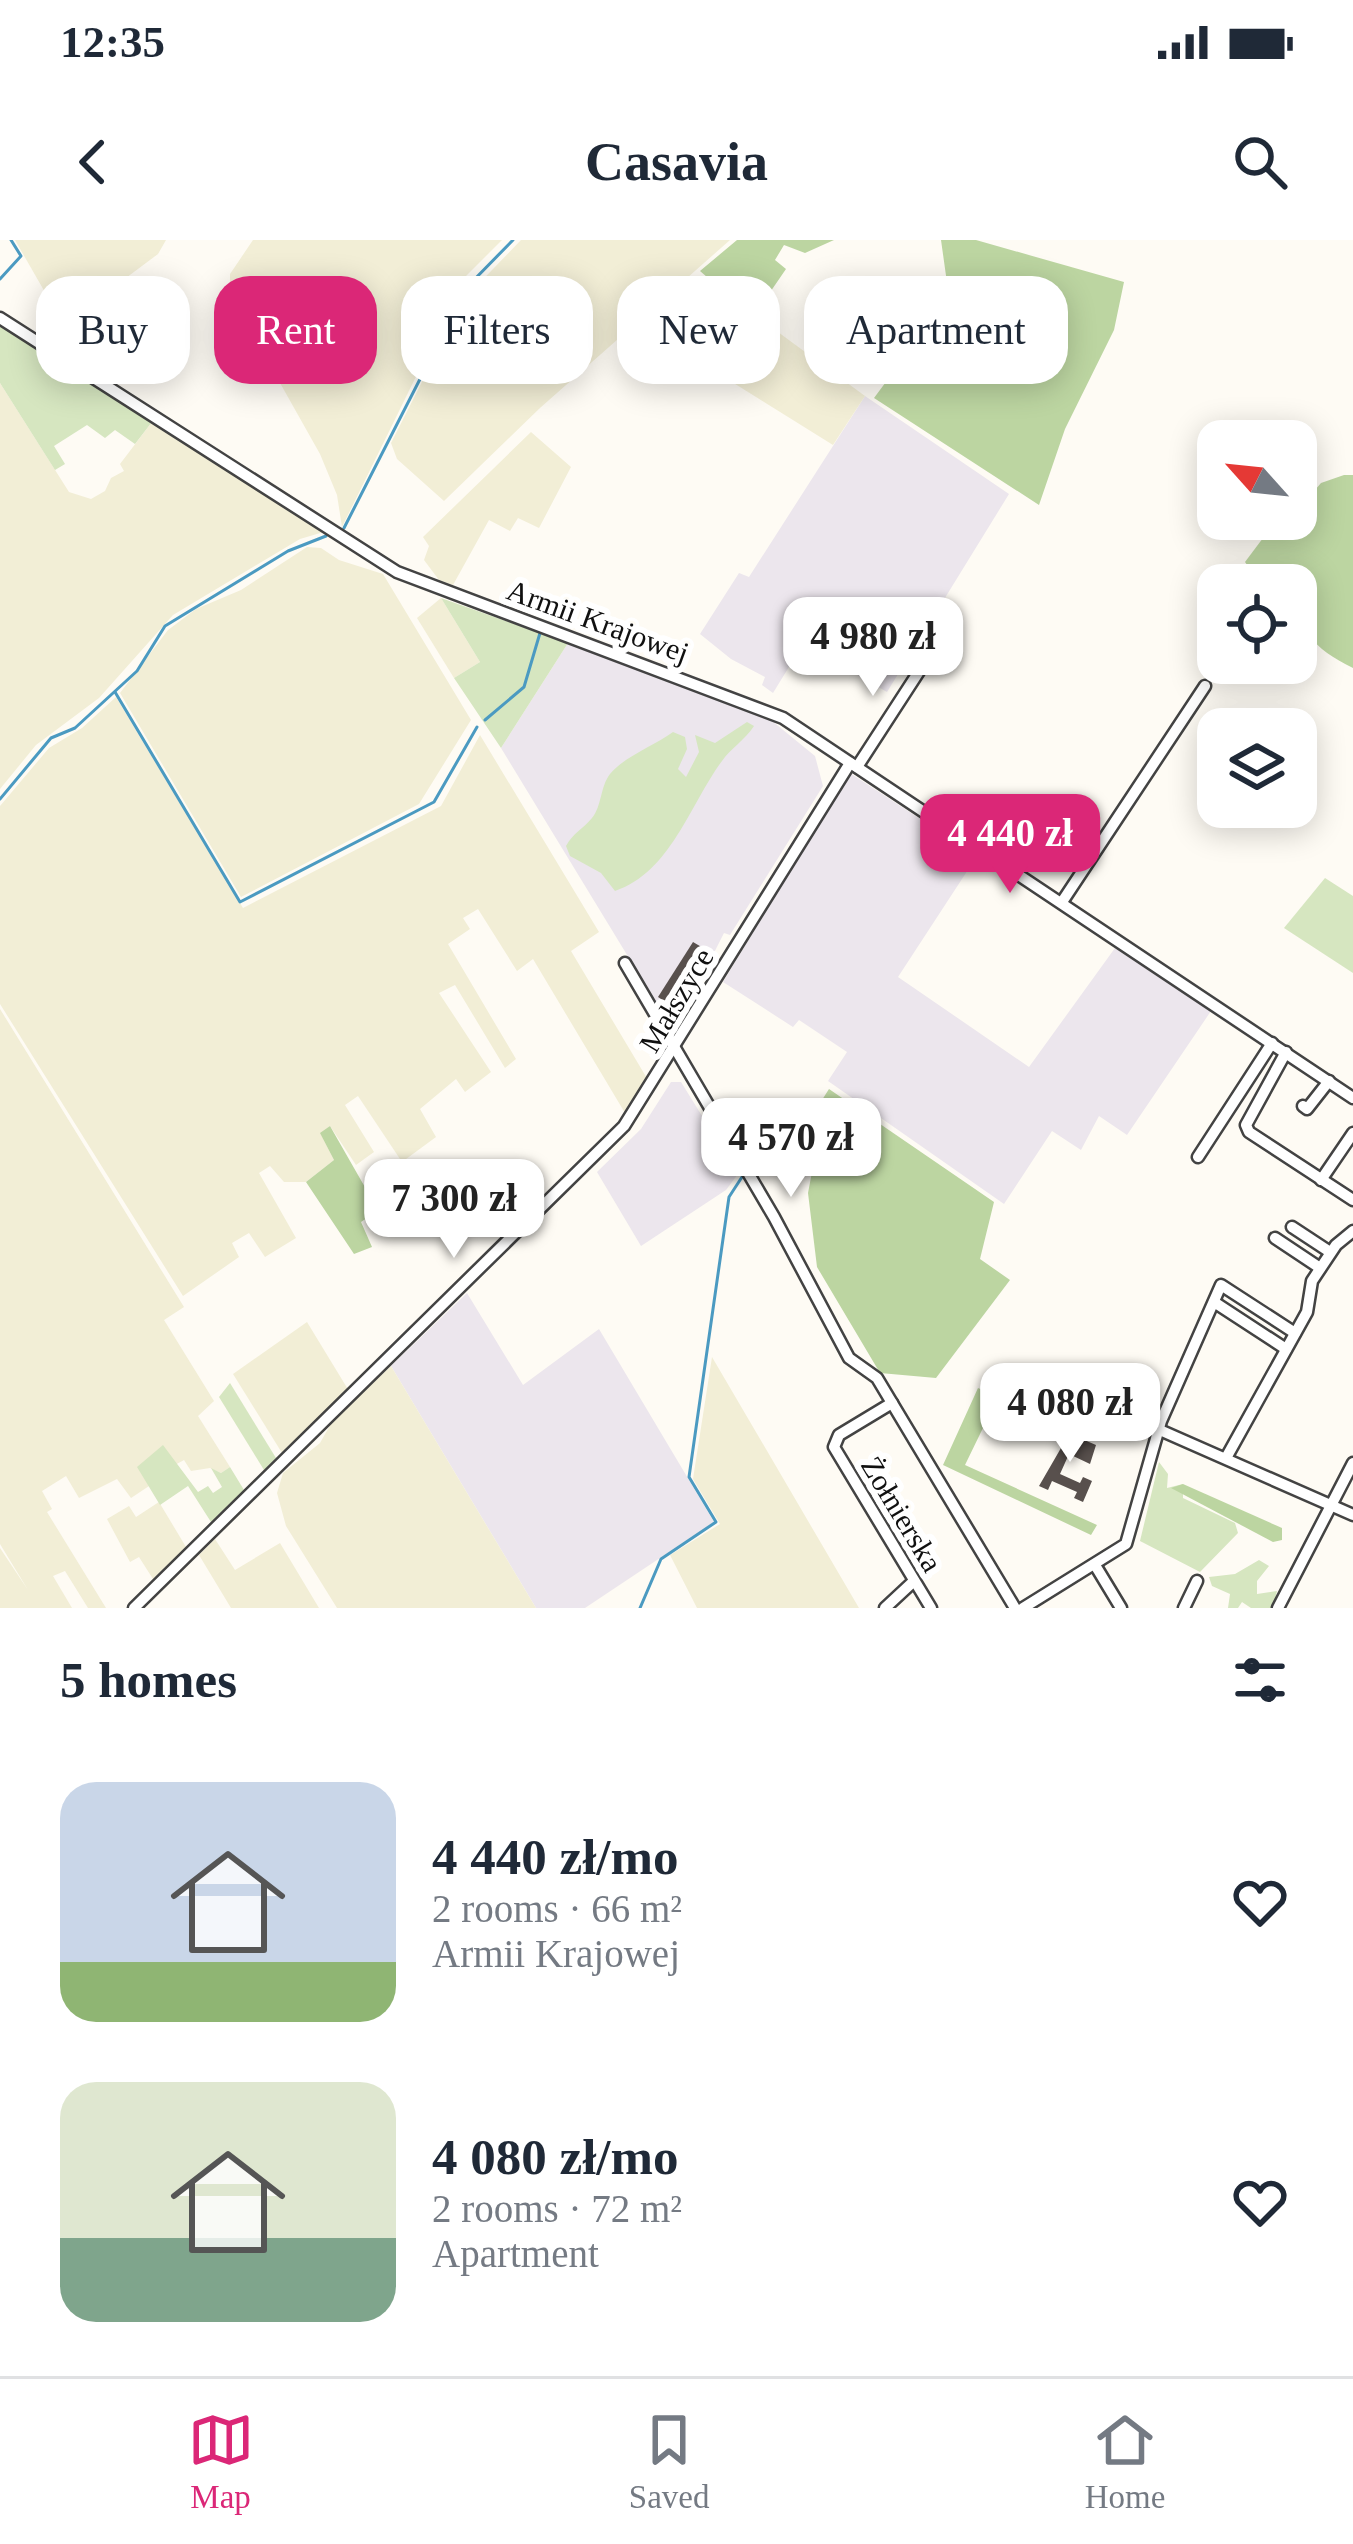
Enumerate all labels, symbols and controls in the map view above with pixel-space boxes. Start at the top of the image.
text: 12:35 [60,17,165,67]
icon: back [60,129,126,195]
icon: search [1227,129,1293,195]
text: Casavia [585,132,768,192]
chip: Buy [36,276,190,384]
chip: Rent [214,276,377,384]
chip: Filters [401,276,593,384]
chip: New [617,276,780,384]
chip: Apartment [804,276,1068,384]
north arrow [1197,420,1317,540]
map controls [1197,420,1317,828]
button: locate [1197,564,1317,684]
street label: Armii Krajowej [503,573,693,669]
pin: 4 980 zł [749,597,997,699]
text: 4 980 zł [810,614,936,657]
button: layers [1197,708,1317,828]
pin: 4 440 zł [886,794,1134,896]
text: 4 440 zł [947,811,1073,854]
street label: Małszyce [632,942,720,1058]
pin: 4 570 zł [667,1098,915,1200]
text: 4 570 zł [728,1115,854,1158]
pin: 7 300 zł [330,1159,578,1261]
text: 7 300 zł [391,1176,517,1219]
pin: 4 080 zł [946,1363,1194,1465]
text: 4 080 zł [1007,1380,1133,1423]
street label: Żołnierska [855,1451,949,1577]
icon: filters [1227,1647,1293,1713]
text: 5 homes [60,1652,237,1708]
text: 4 440 zł/mo [432,1829,678,1885]
icon: home [156,1830,300,1974]
icon: heart [1227,1869,1293,1935]
text: 2 rooms · 66 m² [432,1887,682,1930]
text: Armii Krajowej [432,1932,680,1975]
text: 4 080 zł/mo [432,2129,678,2185]
icon: home [156,2130,300,2274]
icon: heart [1227,2169,1293,2235]
text: 2 rooms · 72 m² [432,2187,682,2230]
text: Apartment [432,2232,599,2275]
tab: Map [188,2407,254,2516]
tab: Saved [629,2407,709,2516]
tab: Home [1085,2407,1165,2516]

